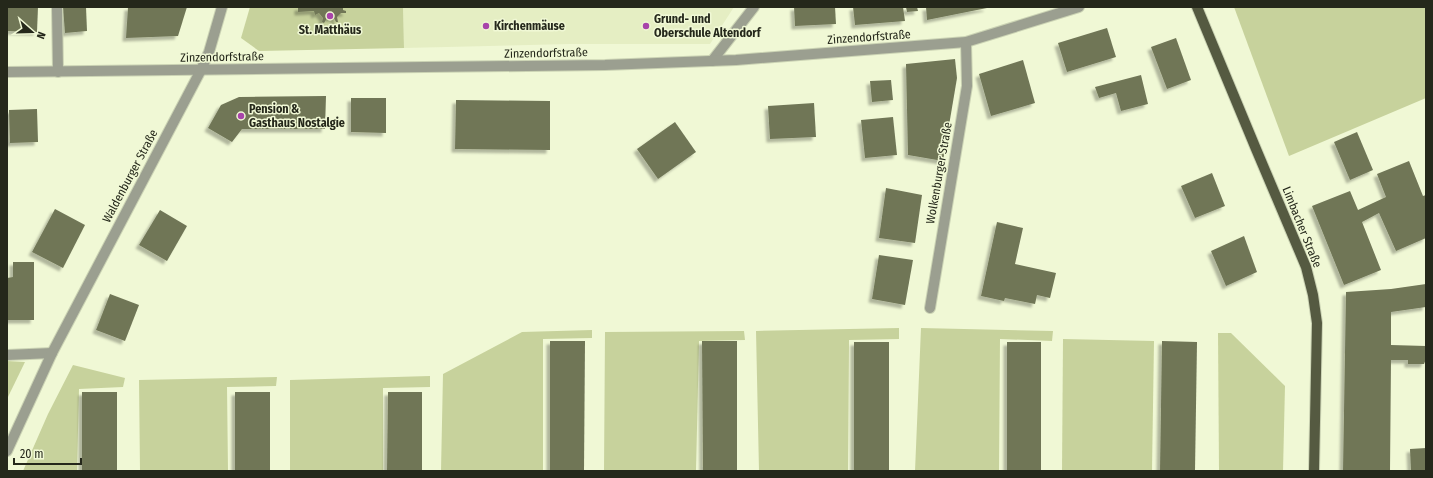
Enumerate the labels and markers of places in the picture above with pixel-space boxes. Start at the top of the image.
marker: St. Matthäus [325,11,335,21]
place label: Grund- und Oberschule Altendorf [654,12,762,40]
place label: Kirchenmäuse [494,19,565,33]
marker: Kirchenmäuse [481,21,491,31]
marker: Grund- und Oberschule Altendorf [641,21,651,31]
place label: St. Matthäus [299,23,362,37]
place label: Pension & Gasthaus Nostalgie [249,102,345,130]
marker: Pension & Gasthaus Nostalgie [236,111,246,121]

